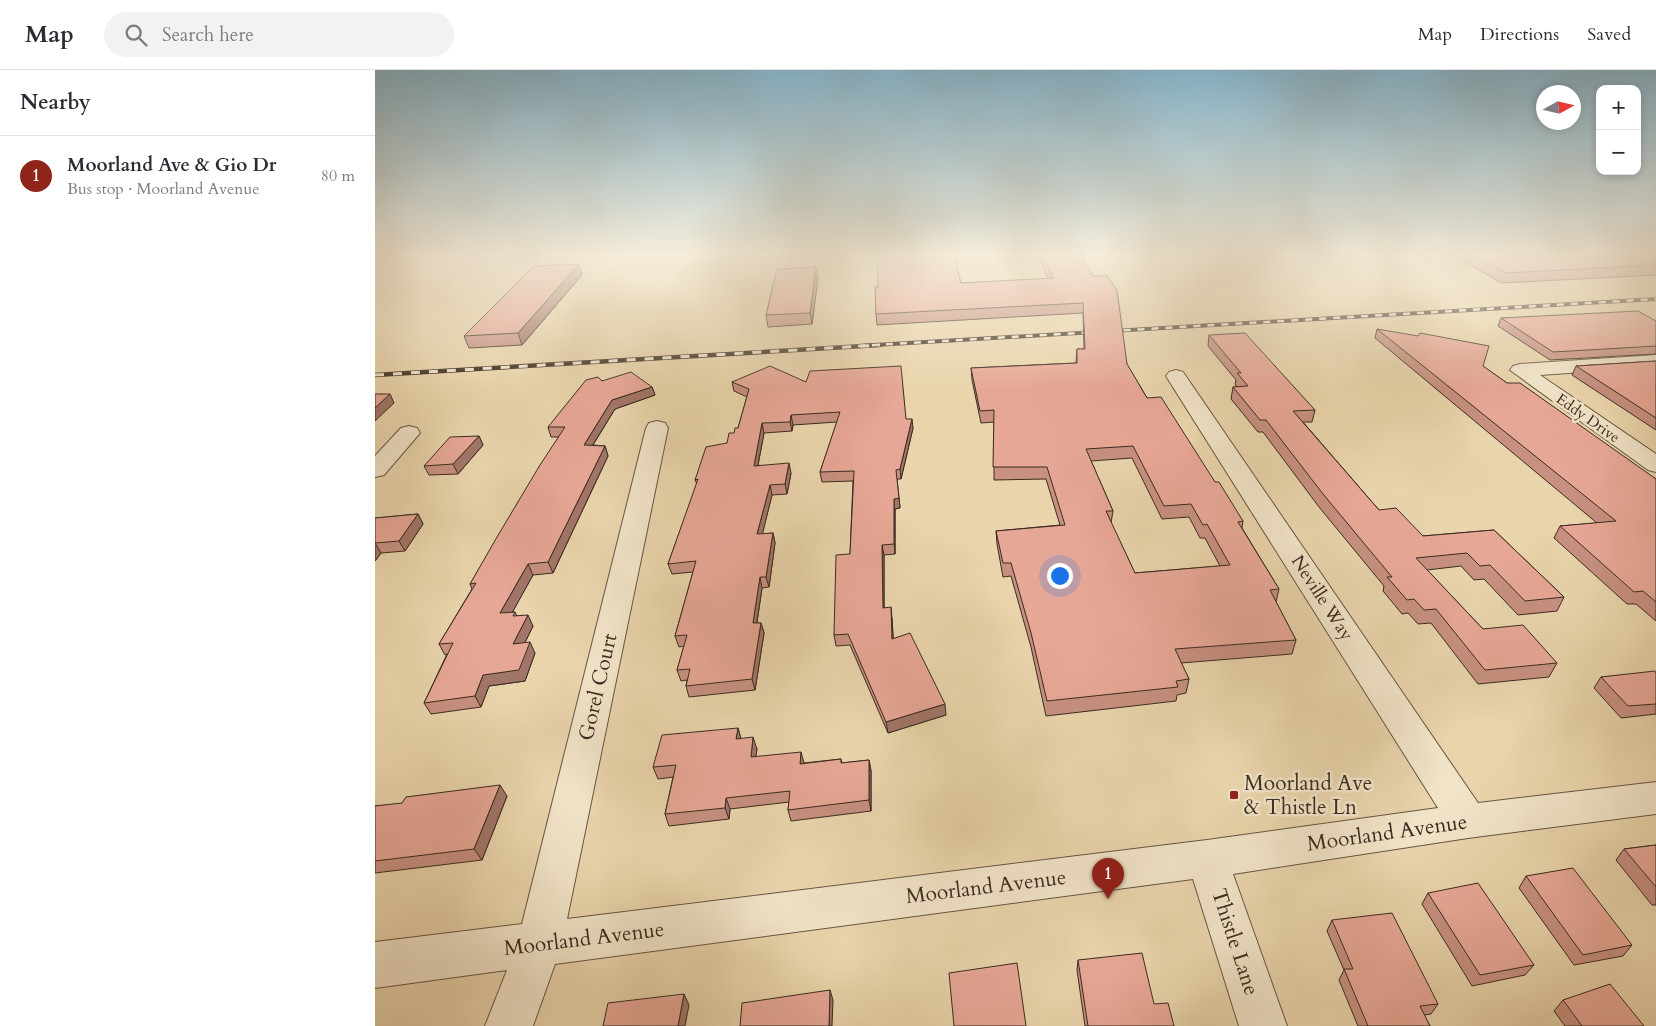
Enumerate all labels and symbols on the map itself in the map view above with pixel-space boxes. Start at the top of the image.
north arrow [1536,85,1581,130]
street label: Eddy Drive [1552,389,1624,447]
street label: Neville Way [1285,551,1359,646]
your location [1047,563,1073,589]
street label: Gorel Court [572,630,625,744]
place label: Moorland Ave & Thistle Ln [1244,769,1372,822]
marker: Moorland Ave & Thistle Ln [1228,789,1240,801]
street label: Moorland Avenue [1305,807,1469,859]
pin: 1 [1092,858,1124,899]
street label: Moorland Avenue [904,863,1068,911]
street label: Thistle Lane [1204,885,1266,999]
street label: Moorland Avenue [502,915,666,963]

